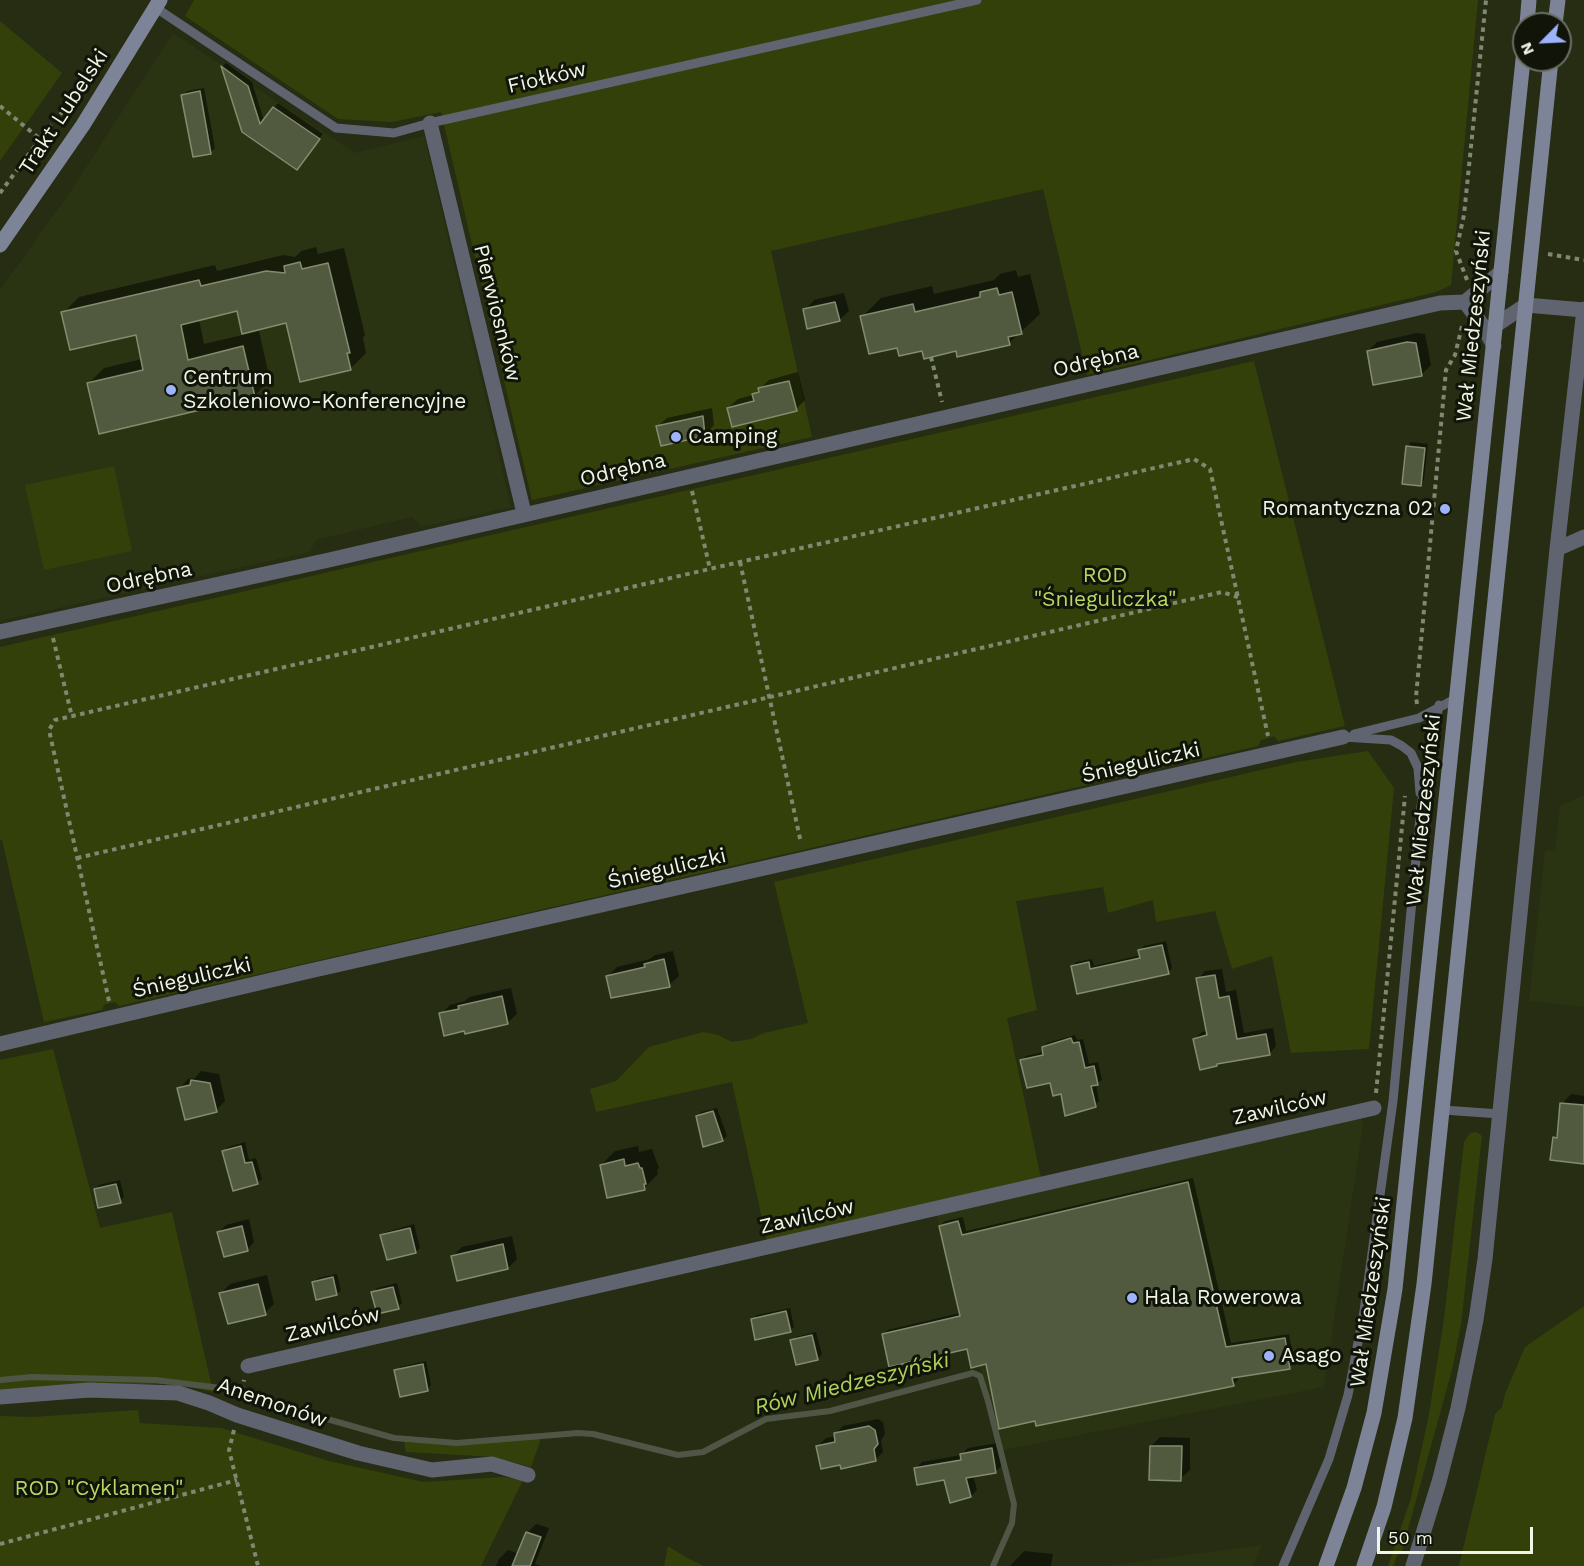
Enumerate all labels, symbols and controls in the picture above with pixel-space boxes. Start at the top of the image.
north arrow [1512,12,1572,72]
text: N [1516,39,1538,58]
street label: Trakt Lubelski [14,44,114,180]
street label: Fiołków [505,57,589,99]
street label: Wał Miedzeszyński [1451,229,1497,423]
street label: Pierwiosnków [468,242,526,384]
street label: Odrębna [1051,339,1141,383]
place label: Centrum Szkoleniowo-Konferencyjne [183,365,466,415]
marker: Centrum Szkoleniowo-Konferencyjne [164,383,178,397]
place label: Camping [688,424,777,450]
marker: Camping [669,430,683,444]
street label: Odrębna [578,448,668,492]
place label: Romantyczna 02 [1262,496,1433,522]
marker: Romantyczna 02 [1438,502,1452,516]
street label: Odrębna [104,557,194,599]
park label: ROD "Śnieguliczka" [1034,563,1176,613]
street label: Wał Miedzeszyński [1401,713,1447,907]
street label: Śnieguliczki [1079,737,1203,789]
street label: Śnieguliczki [605,843,729,895]
street label: Śnieguliczki [130,952,254,1004]
street label: Zawilców [1230,1085,1330,1131]
street label: Zawilców [757,1194,857,1240]
street label: Wał Miedzeszyński [1345,1195,1397,1389]
place label: Hala Rowerowa [1144,1285,1302,1311]
marker: Hala Rowerowa [1125,1291,1139,1305]
street label: Zawilców [283,1302,383,1348]
place label: Asago [1281,1343,1341,1369]
water label: Rów Miedzeszyński [752,1347,952,1421]
marker: Asago [1262,1349,1276,1363]
street label: Anemonów [214,1372,330,1434]
park label: ROD "Cyklamen" [15,1476,183,1502]
scale bar [1380,1515,1536,1553]
text: 50 m [1388,1527,1433,1548]

